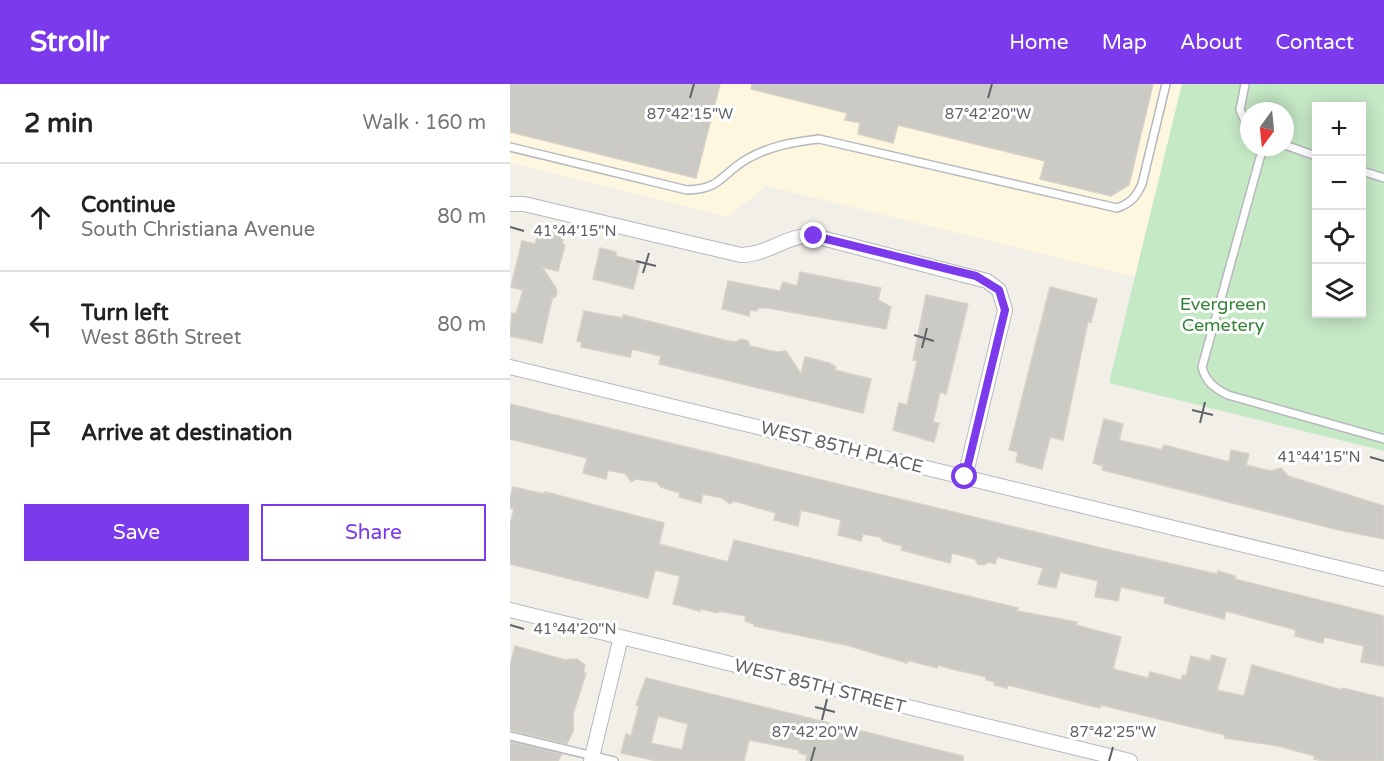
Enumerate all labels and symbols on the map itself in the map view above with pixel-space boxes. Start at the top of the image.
north arrow [1240,102,1294,156]
text: 87°42'15"W [647,105,733,123]
text: 87°42'20"W [945,105,1031,123]
text: 41°44'15"N [533,222,617,240]
route end [800,222,826,248]
park label: Evergreen Cemetery [1180,293,1266,336]
street label: WEST 85TH PLACE [758,416,926,478]
text: 41°44'15"N [1277,448,1361,466]
route start [951,463,977,489]
text: 41°44'20"N [533,620,617,638]
street label: WEST 85TH STREET [732,654,908,718]
text: 87°42'20"W [772,723,858,741]
text: 87°42'25"W [1070,723,1156,741]

